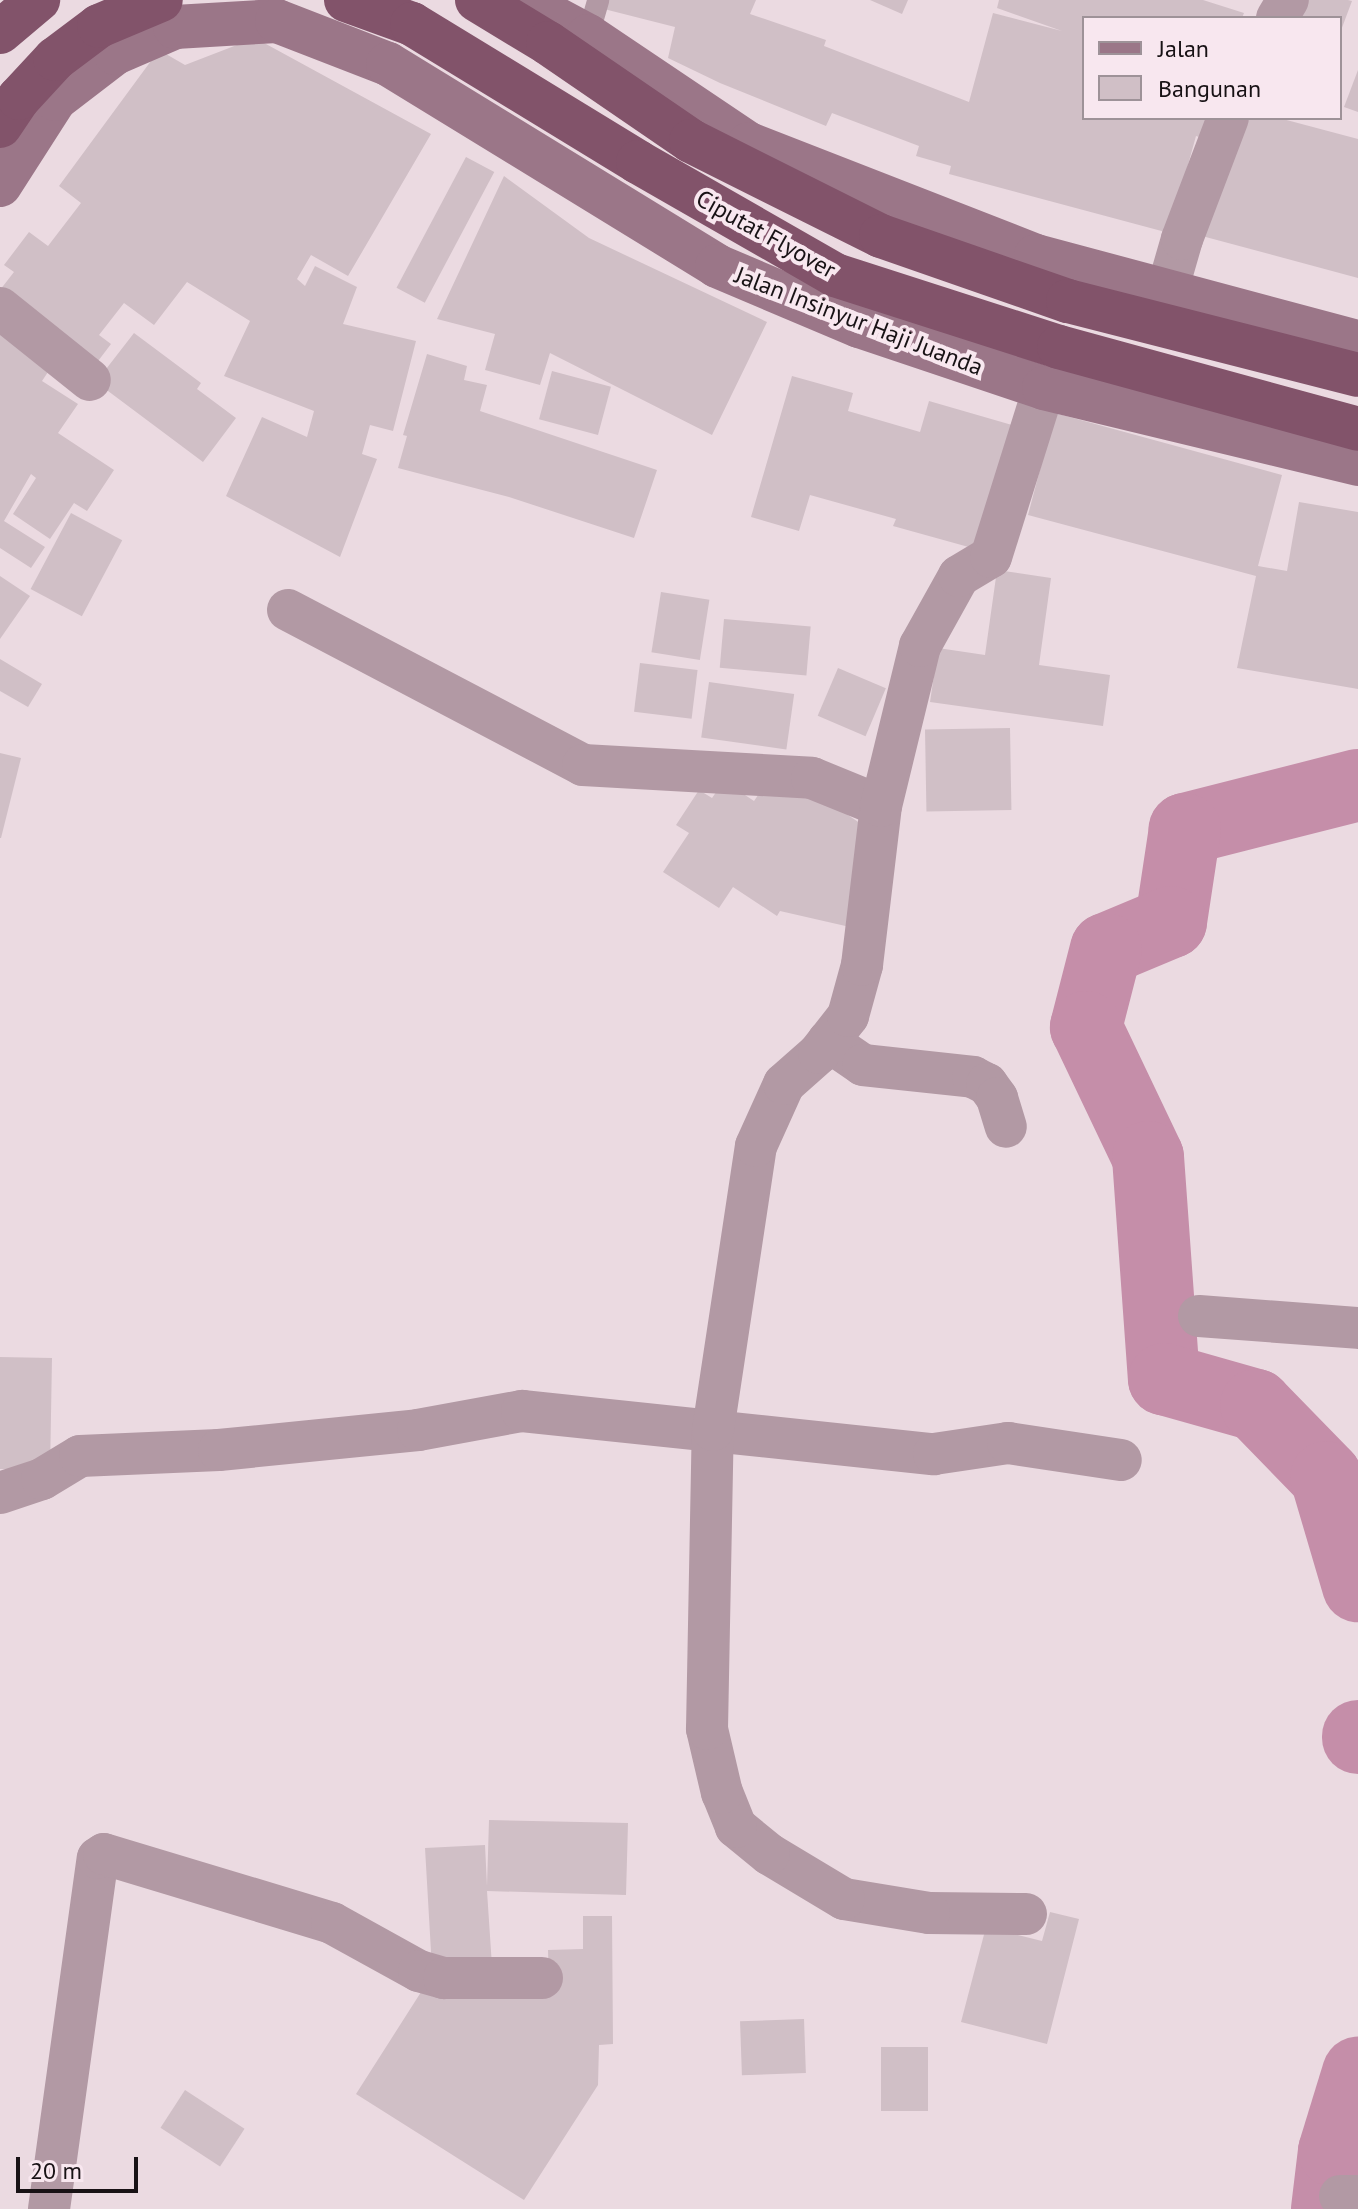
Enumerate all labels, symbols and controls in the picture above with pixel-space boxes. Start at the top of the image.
legend [1082,16,1342,120]
text: Jalan [1158,33,1209,64]
text: Bangunan [1158,73,1261,104]
street label: Ciputat Flyover [691,184,841,284]
street label: Jalan Insinyur Haji Juanda [731,260,987,382]
scale bar [20,2141,142,2191]
text: 20 m [30,2155,82,2186]

